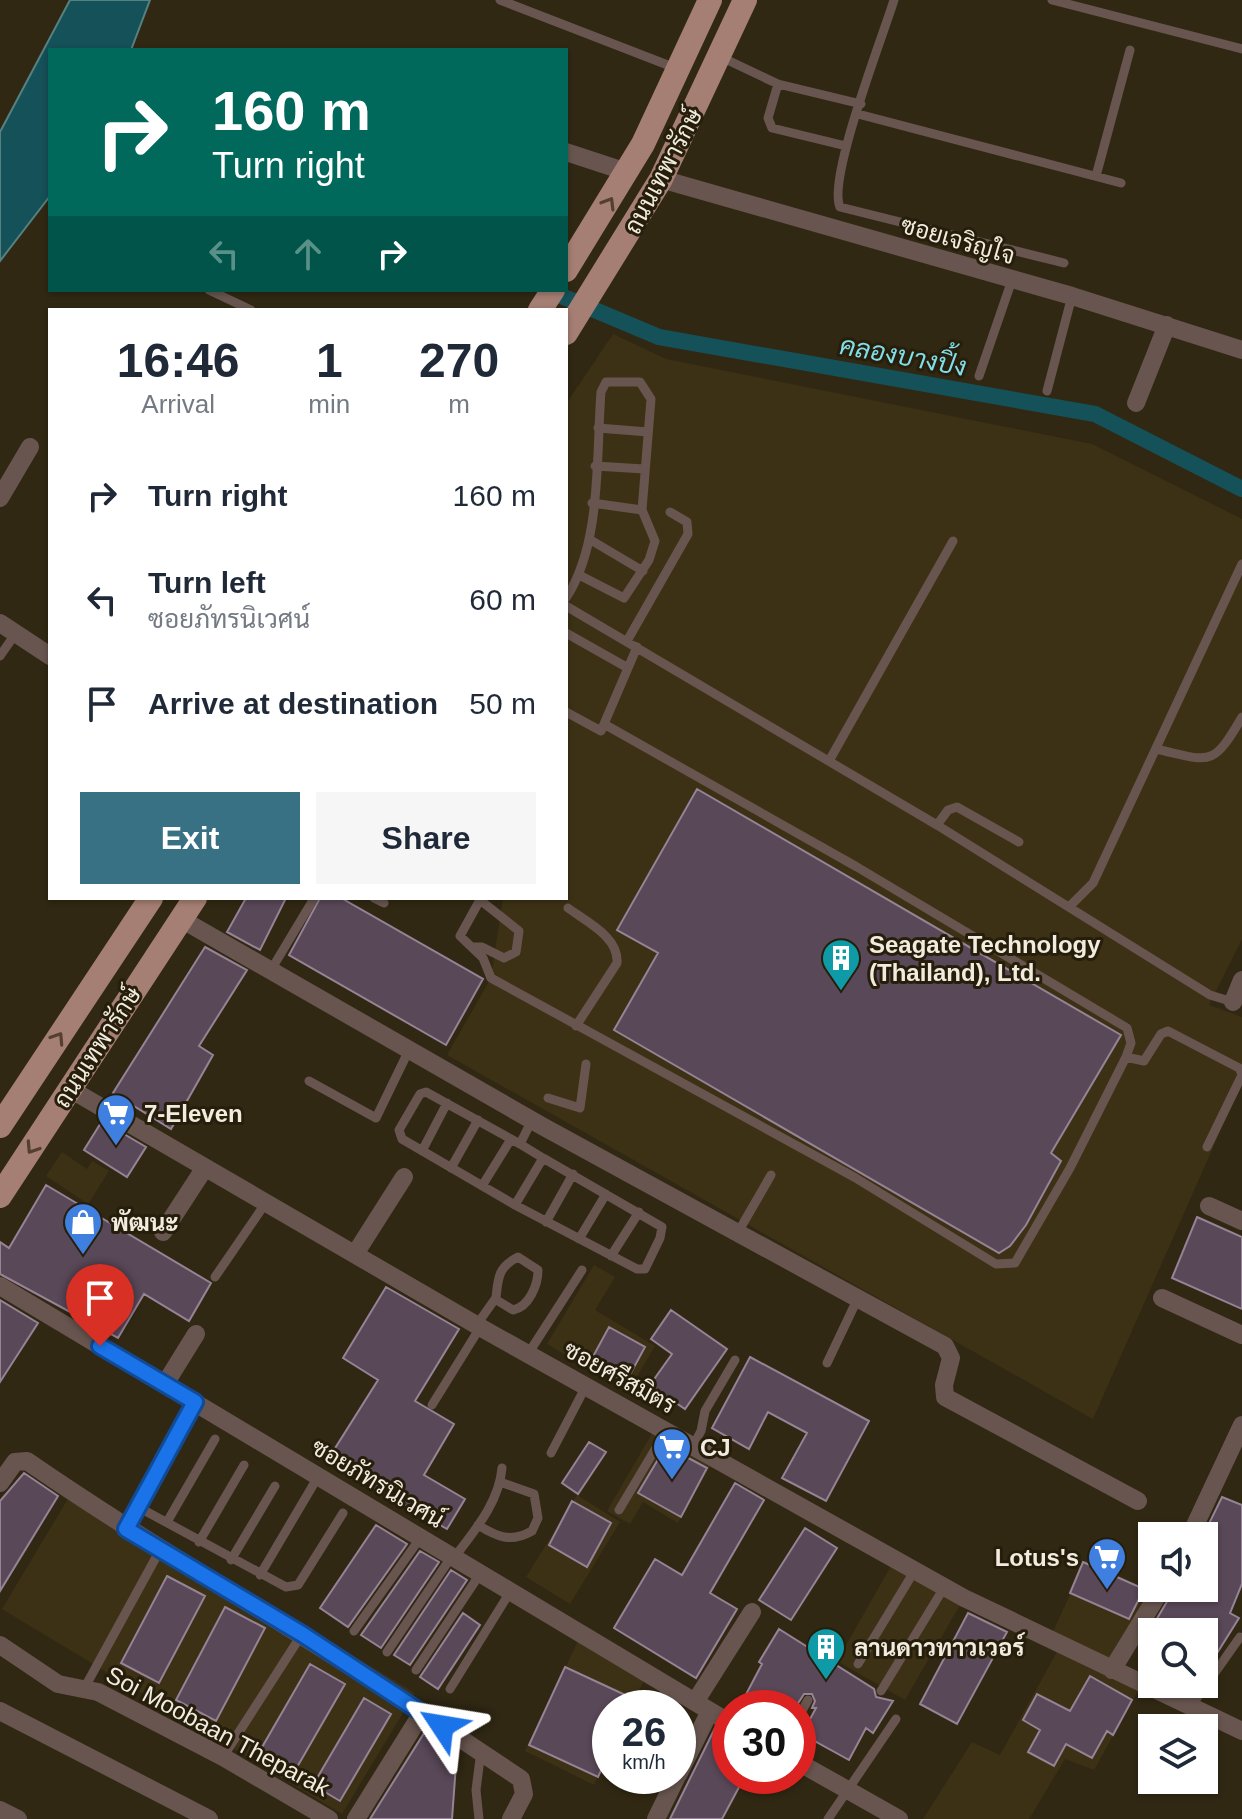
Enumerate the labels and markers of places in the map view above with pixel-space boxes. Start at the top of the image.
place label: Seagate Technology (Thailand), Ltd. [869,931,1101,986]
building icon: Seagate Technology (Thailand), Ltd. [820,937,862,992]
supermarket icon: 7-Eleven [95,1092,137,1147]
place label: 7-Eleven [144,1100,243,1127]
shop icon: พัฒนะ [62,1201,104,1256]
place label: พัฒนะ [111,1208,179,1236]
pin [66,1264,134,1346]
supermarket icon: CJ [651,1426,693,1481]
place label: CJ [700,1434,731,1461]
supermarket icon: Lotus's [1086,1536,1128,1591]
place label: Lotus's [995,1544,1079,1571]
building icon: ลานดาวทาวเวอร์ [805,1626,847,1681]
place label: ลานดาวทาวเวอร์ [854,1632,1026,1661]

